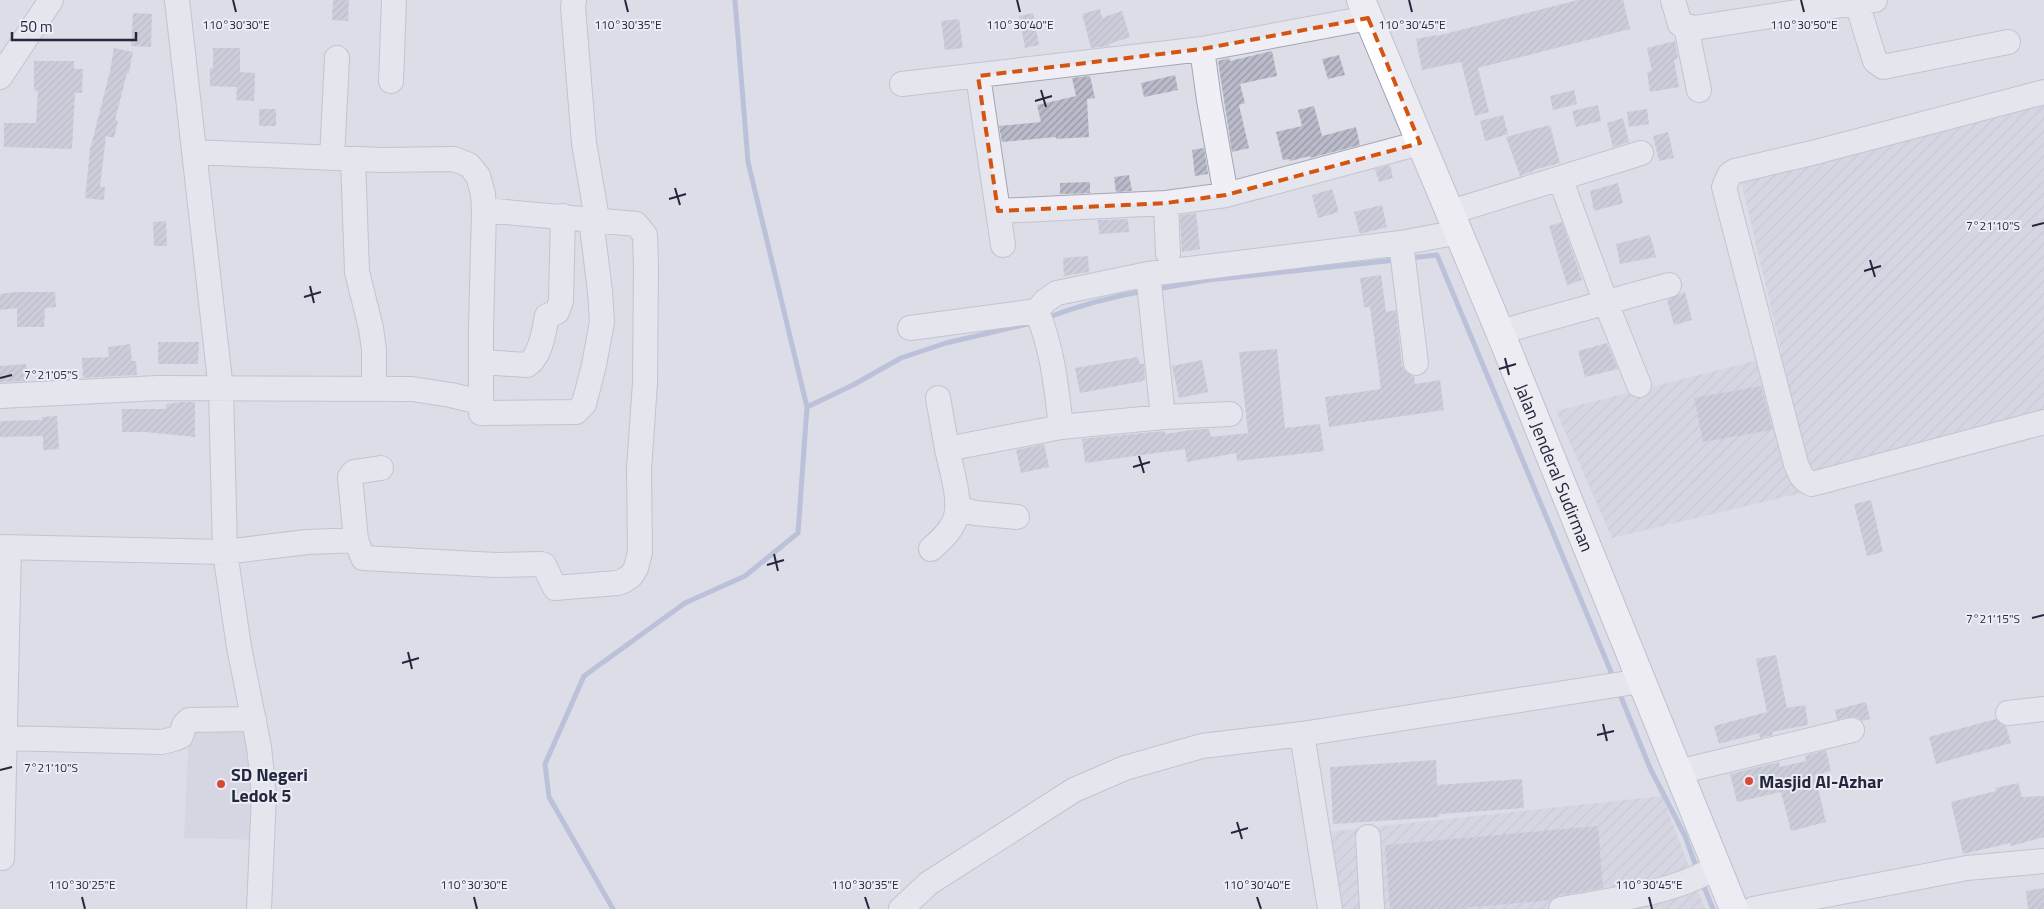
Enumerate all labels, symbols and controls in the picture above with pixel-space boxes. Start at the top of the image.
scale bar [12,10,136,42]
text: 50 m [20,15,53,38]
text: 110°30'30"E [202,15,270,34]
text: 110°30'35"E [594,15,662,34]
text: 110°30'40"E [986,15,1054,34]
text: 110°30'45"E [1378,15,1446,34]
text: 110°30'50"E [1770,15,1838,34]
text: 7°21'10"S [1966,216,2020,235]
text: 7°21'05"S [24,365,78,384]
street label: Jalan Jenderal Sudirman [1509,379,1601,556]
text: 7°21'15"S [1966,609,2020,628]
text: 7°21'10"S [24,758,78,777]
place label: SD Negeri Ledok 5 [231,761,308,809]
place label: Masjid Al-Azhar [1759,768,1883,795]
marker: Masjid Al-Azhar [1743,775,1755,787]
marker: SD Negeri Ledok 5 [215,778,227,790]
text: 110°30'25"E [48,875,116,894]
text: 110°30'30"E [440,875,508,894]
text: 110°30'35"E [831,875,899,894]
text: 110°30'40"E [1223,875,1291,894]
text: 110°30'45"E [1615,875,1683,894]

